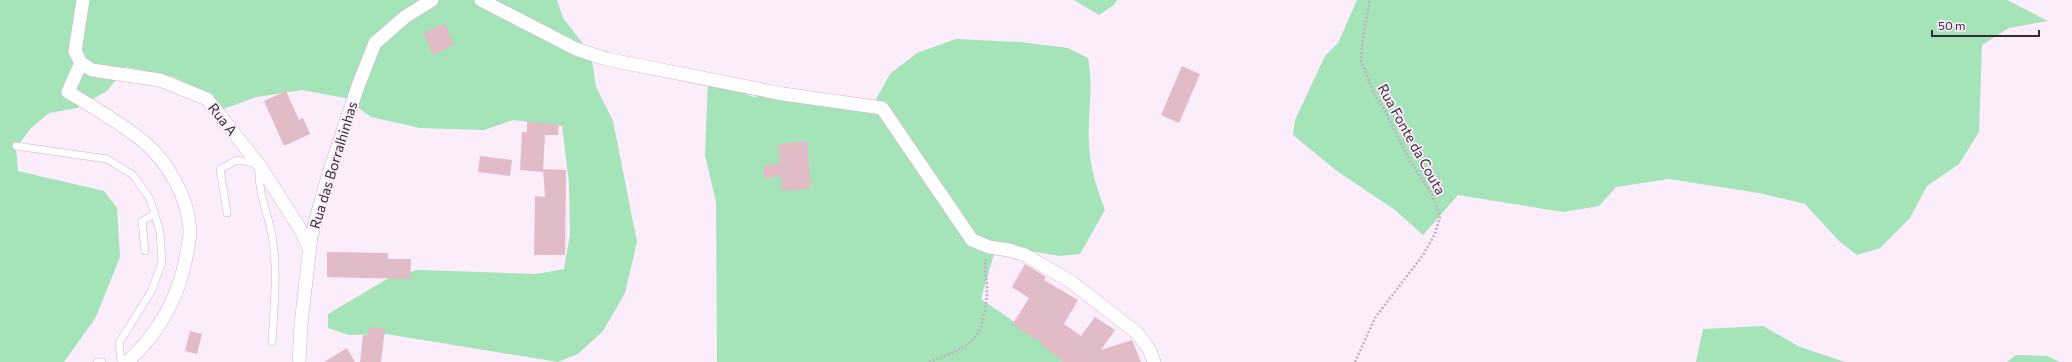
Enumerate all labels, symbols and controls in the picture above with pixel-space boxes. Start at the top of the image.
scale bar [1932,12,2039,38]
text: 50 m [1938,18,1966,32]
street label: Rua Fonte da Couta [1375,81,1449,197]
street label: Rua A [205,99,241,139]
street label: Rua das Borralhinhas [306,99,360,231]

